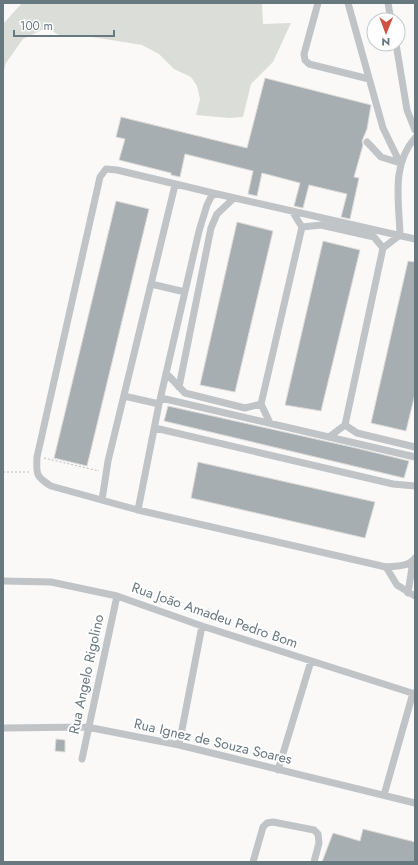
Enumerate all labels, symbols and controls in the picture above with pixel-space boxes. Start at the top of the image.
scale bar [14,12,114,38]
north arrow [366,12,406,52]
text: 100 m [20,17,53,35]
text: N [381,34,390,50]
street label: Rua João Amadeu Pedro Bom [129,577,301,653]
street label: Rua Angelo Rigolino [64,612,109,736]
street label: Rua Ignez de Souza Soares [132,713,294,769]

